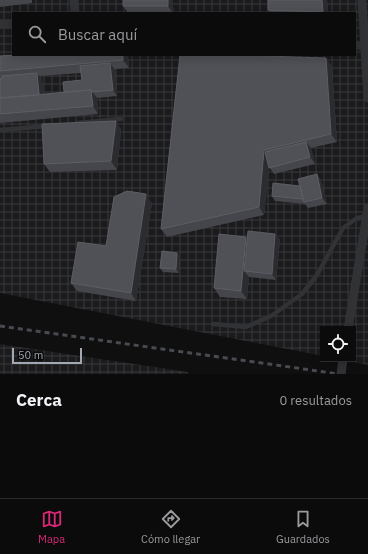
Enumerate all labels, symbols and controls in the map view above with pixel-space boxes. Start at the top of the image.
search box [12,12,356,56]
icon: search [26,23,48,45]
text: Buscar aquí [58,25,137,44]
map controls [320,326,356,362]
button: locate [320,326,356,362]
scale bar [12,346,82,365]
text: 50 m [18,348,43,362]
text: Cerca [16,389,62,411]
text: 0 resultados [279,392,352,409]
tab: Mapa [38,508,65,546]
tab: Cómo llegar [141,508,200,546]
tab: Guardados [276,508,330,546]

